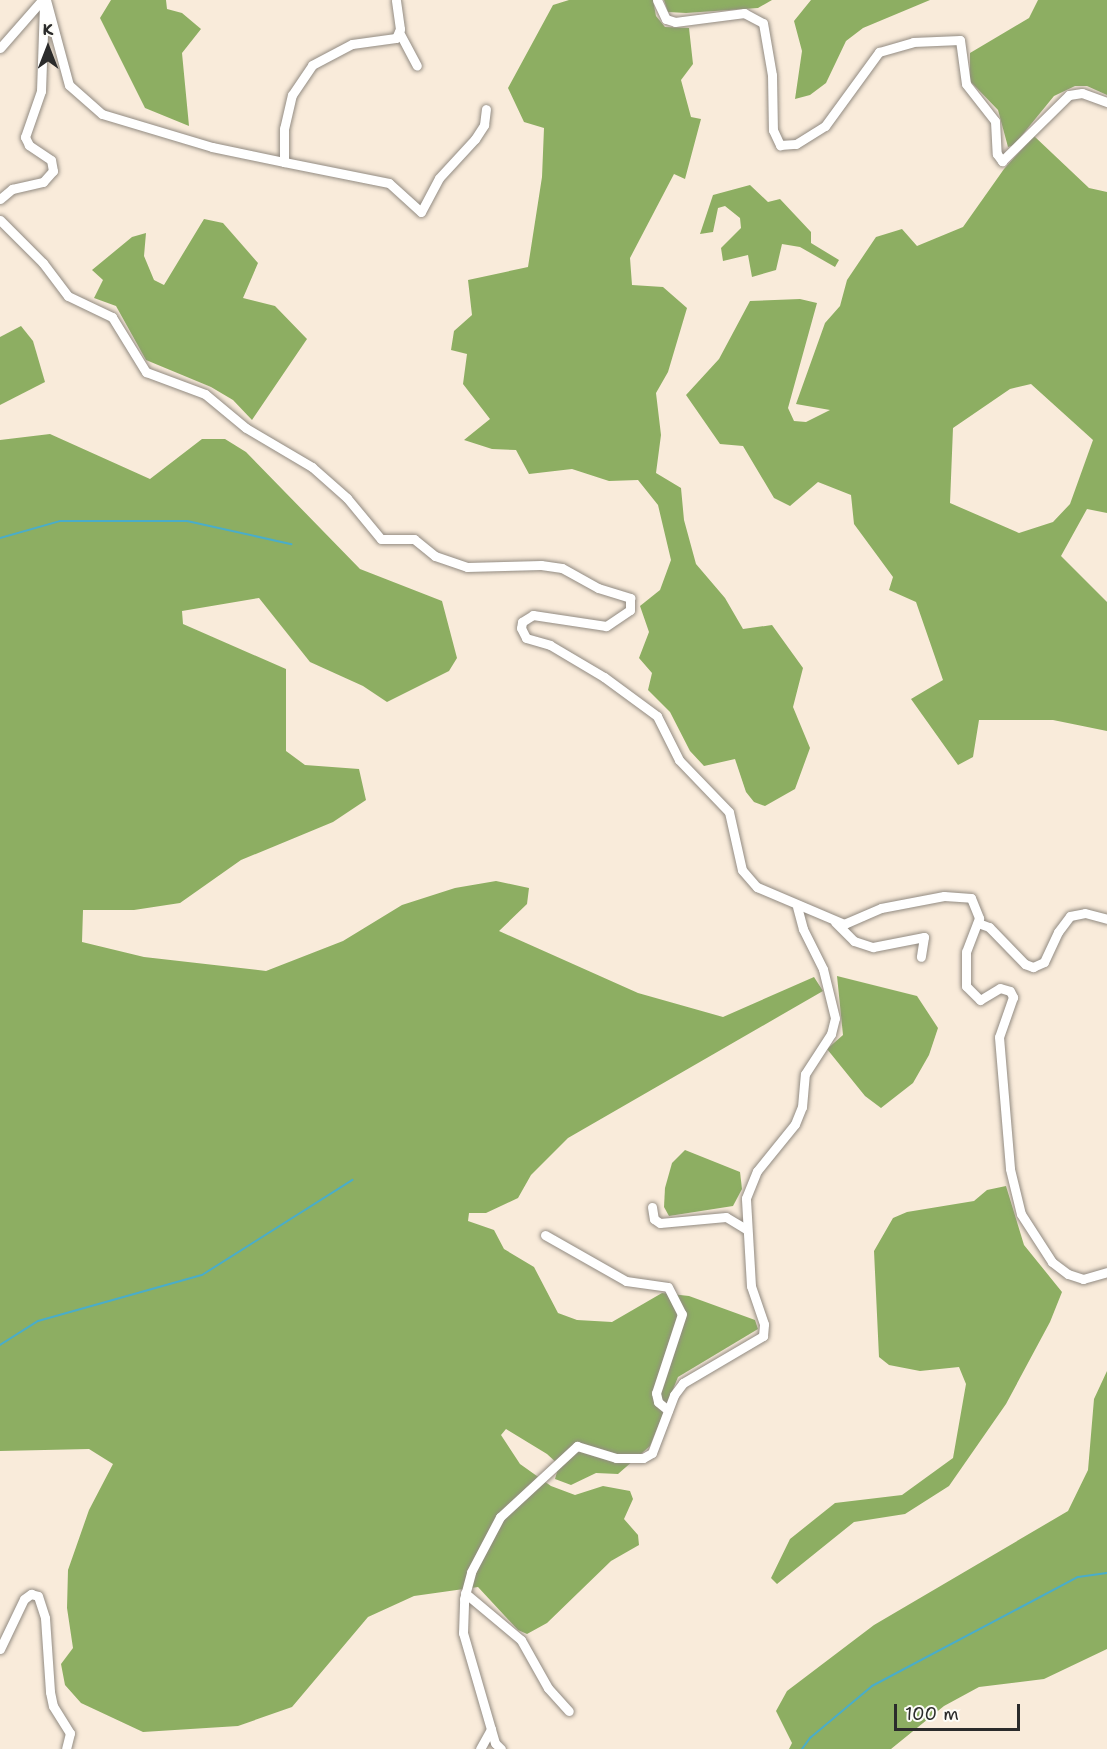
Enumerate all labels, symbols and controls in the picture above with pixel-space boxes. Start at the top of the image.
north arrow [18,18,78,78]
text: K [43,19,53,40]
scale bar [897,1692,1023,1730]
text: 100 m [905,1702,959,1726]

